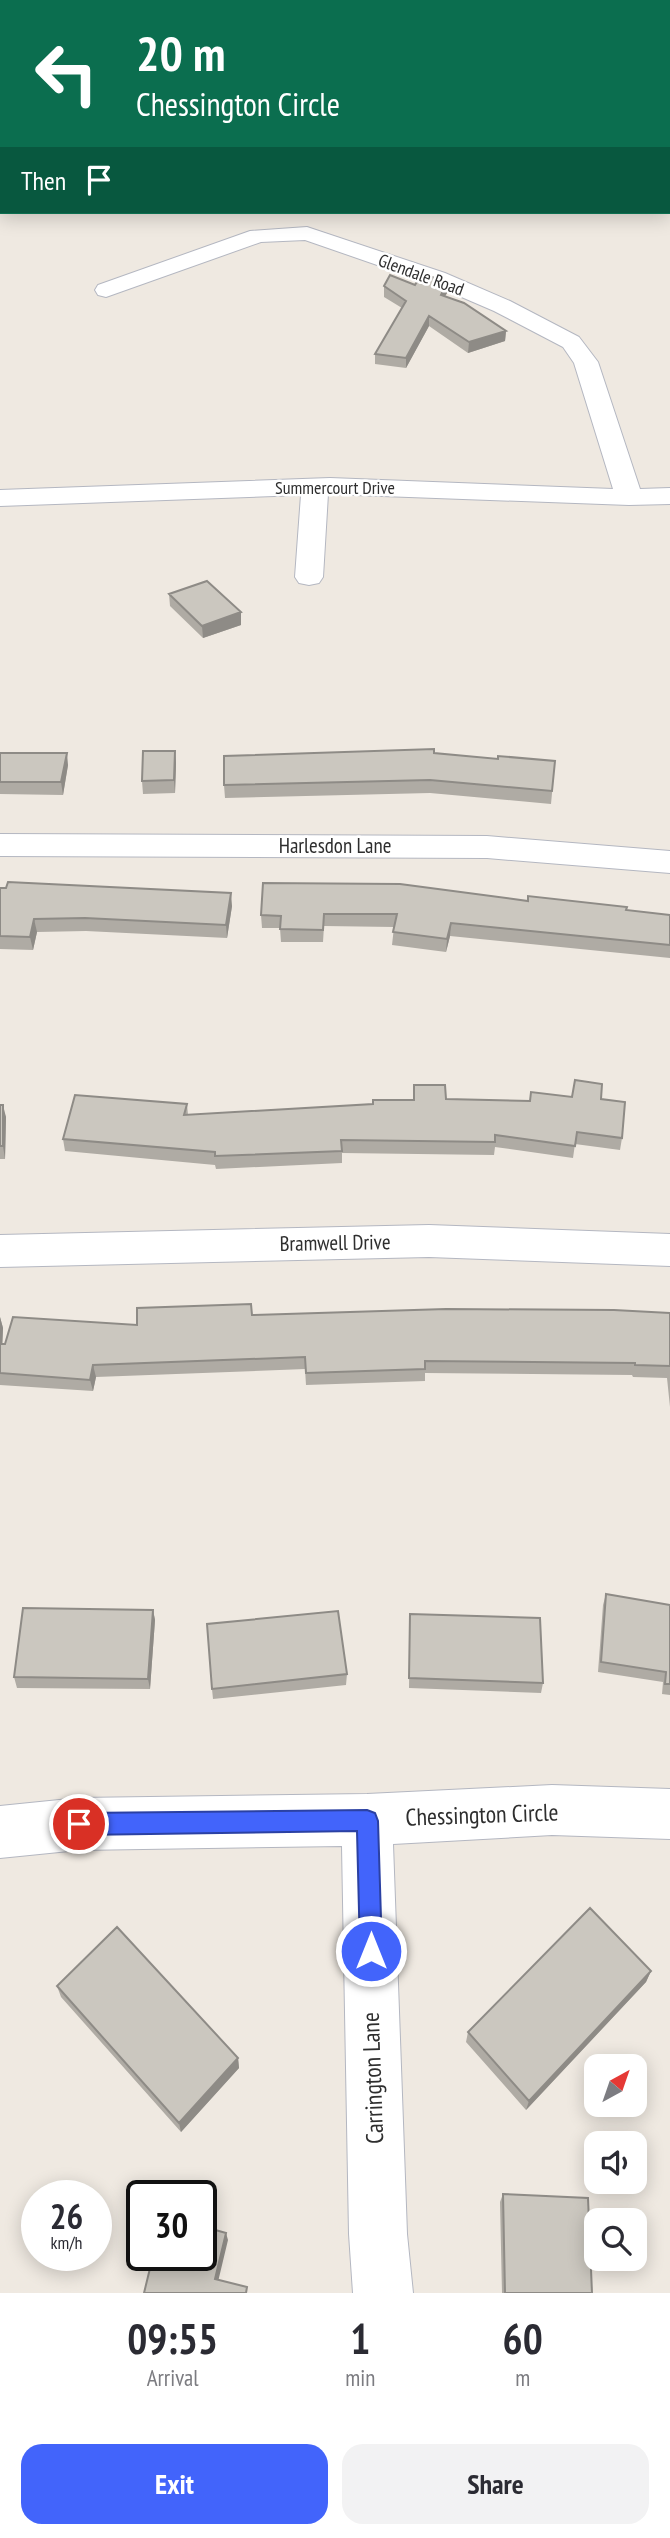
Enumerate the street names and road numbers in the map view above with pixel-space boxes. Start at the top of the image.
street label: Glendale Road [375,248,467,301]
street label: Summercourt Drive [275,476,395,499]
street label: Harlesdon Lane [279,832,391,859]
street label: Bramwell Drive [279,1228,391,1257]
street label: Chessington Circle [405,1796,559,1833]
street label: Carrington Lane [355,2012,390,2144]

